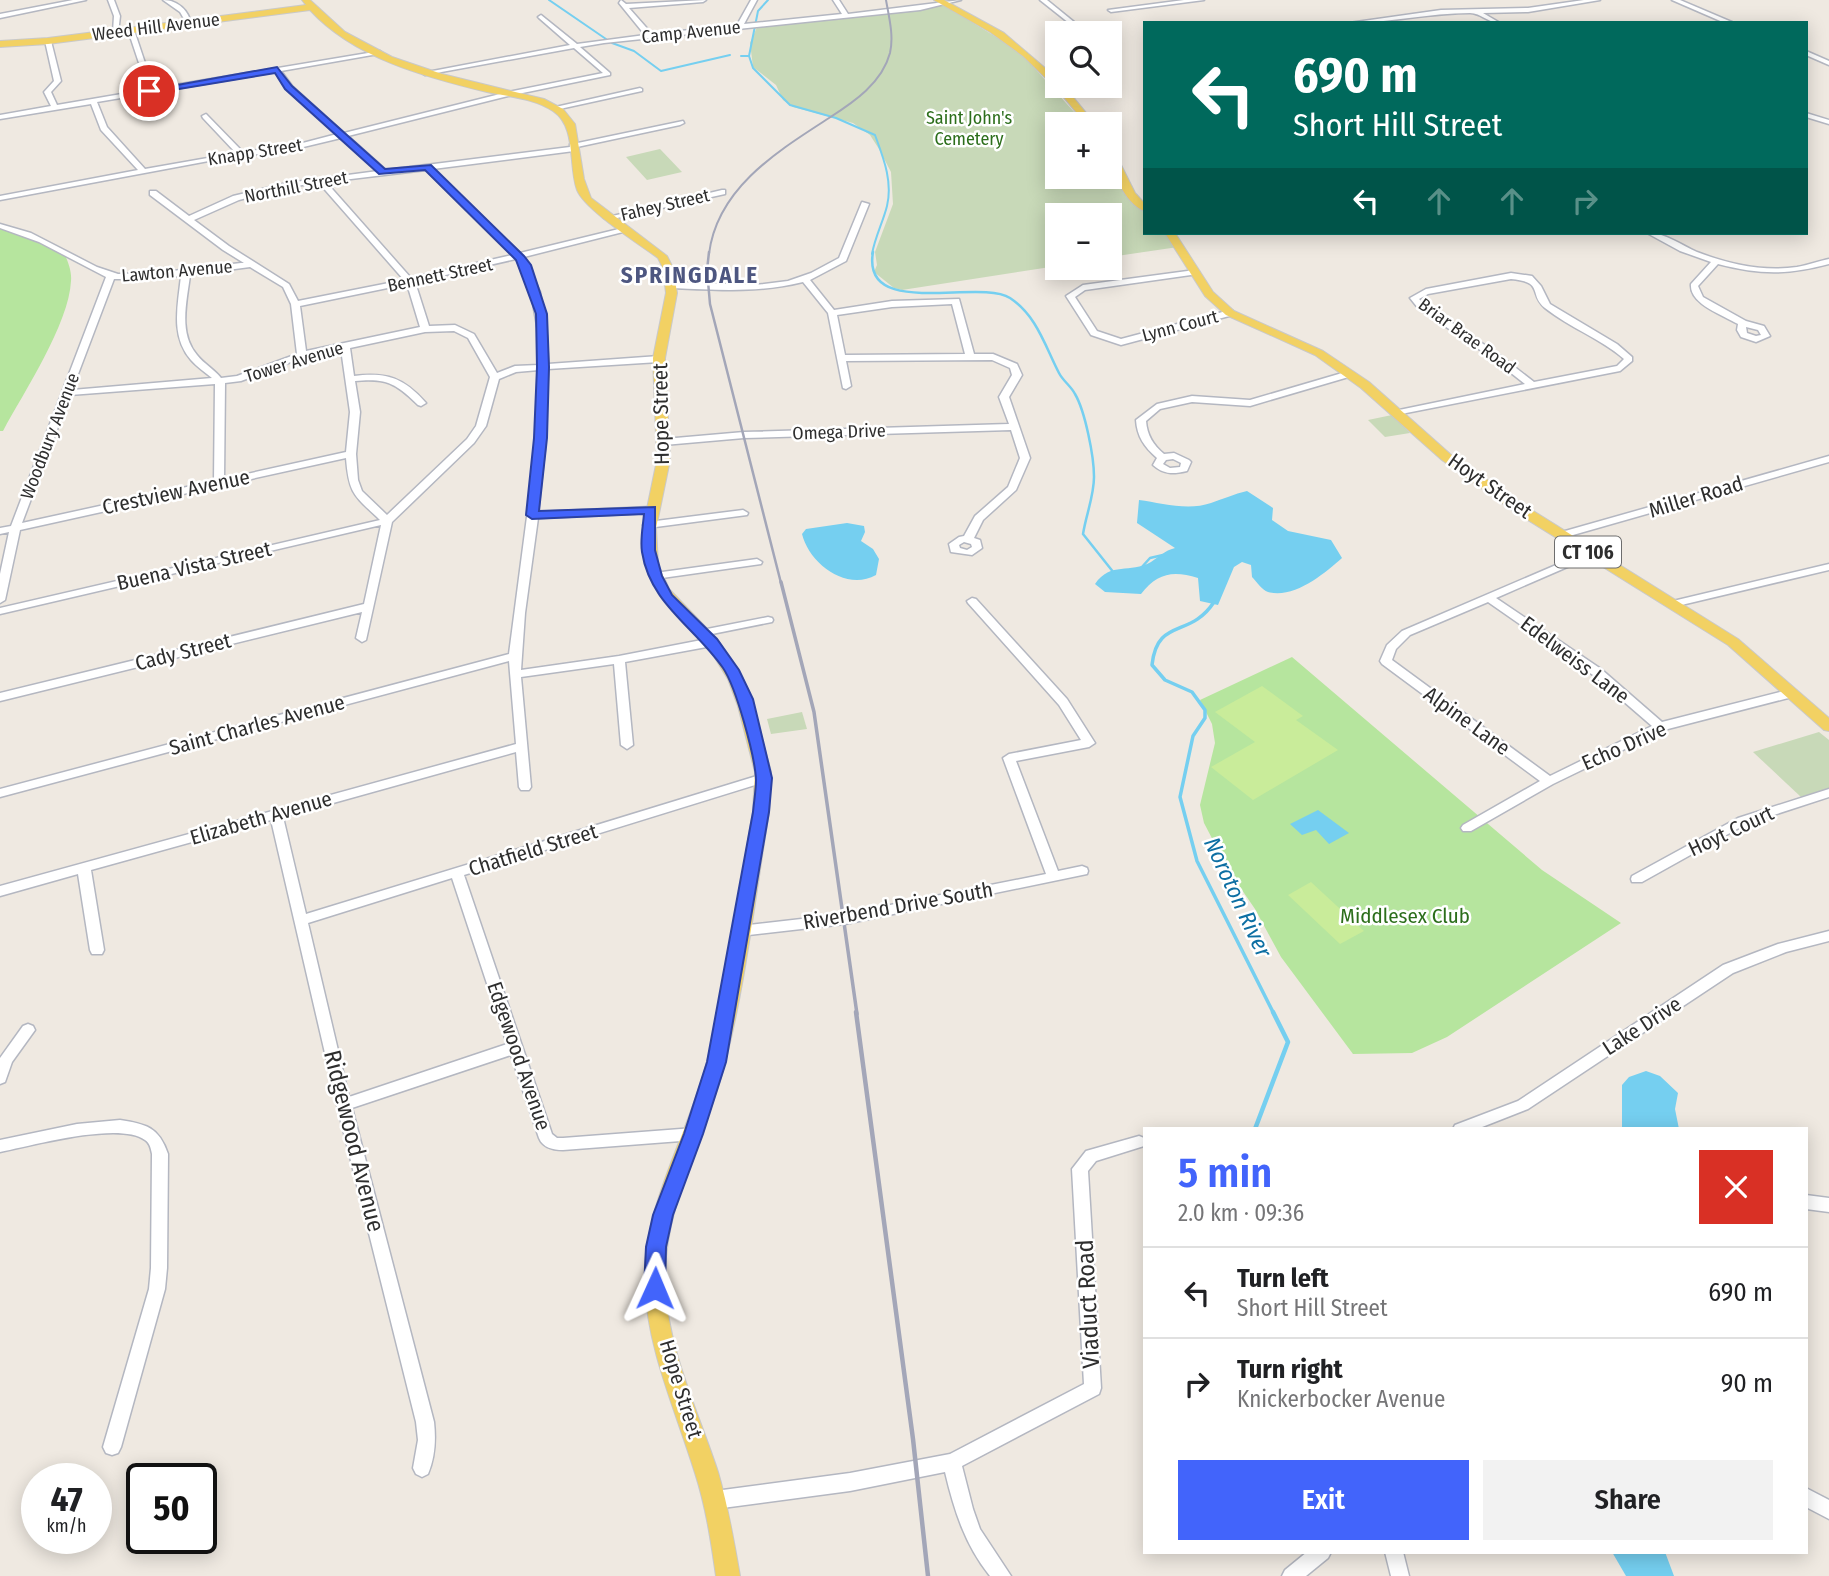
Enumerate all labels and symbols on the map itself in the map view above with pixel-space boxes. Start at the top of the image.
street label: Weed Hill Avenue [91,8,221,46]
street label: Camp Avenue [640,16,742,48]
pin [119,61,179,121]
park label: Saint John's Cemetery [926,107,1012,150]
street label: Knapp Street [206,134,304,170]
street label: Northill Street [243,166,350,208]
street label: Fahey Street [618,184,712,226]
street label: Bennett Street [385,253,495,297]
street label: Lawton Avenue [121,255,233,287]
district label: SPRINGDALE [621,261,759,289]
street label: Briar Brae Road [1414,293,1520,379]
street label: Lynn Court [1140,305,1221,347]
street label: Tower Avenue [242,337,346,387]
street label: Hope Street [647,363,675,465]
street label: Woodbury Avenue [16,370,84,502]
street label: Omega Drive [792,419,886,445]
street label: Hoyt Street [1443,448,1537,524]
street label: Crestview Avenue [100,464,252,520]
street label: Miller Road [1646,470,1746,524]
street label: Buena Vista Street [114,536,274,596]
road number: CT 106 [1555,537,1621,568]
street label: Edelweiss Lane [1515,611,1635,709]
street label: Cady Street [132,628,234,676]
street label: Alpine Lane [1419,681,1515,761]
street label: Saint Charles Avenue [166,689,348,761]
street label: Echo Drive [1578,716,1670,776]
street label: Elizabeth Avenue [187,785,335,851]
street label: Hoyt Court [1684,800,1778,862]
street label: Chatfield Street [465,818,601,882]
water label: Noroton River [1198,833,1278,962]
street label: Riverbend Drive South [801,877,995,935]
park label: Middlesex Club [1340,903,1470,929]
street label: Edgewood Avenue [481,978,557,1134]
street label: Lake Drive [1598,991,1686,1061]
street label: Ridgewood Avenue [318,1047,390,1235]
street label: Viaduct Road [1071,1239,1105,1369]
position arrow [618,1251,692,1325]
street label: Hope Street [654,1336,708,1442]
speed limit sign: 50 [126,1463,217,1554]

